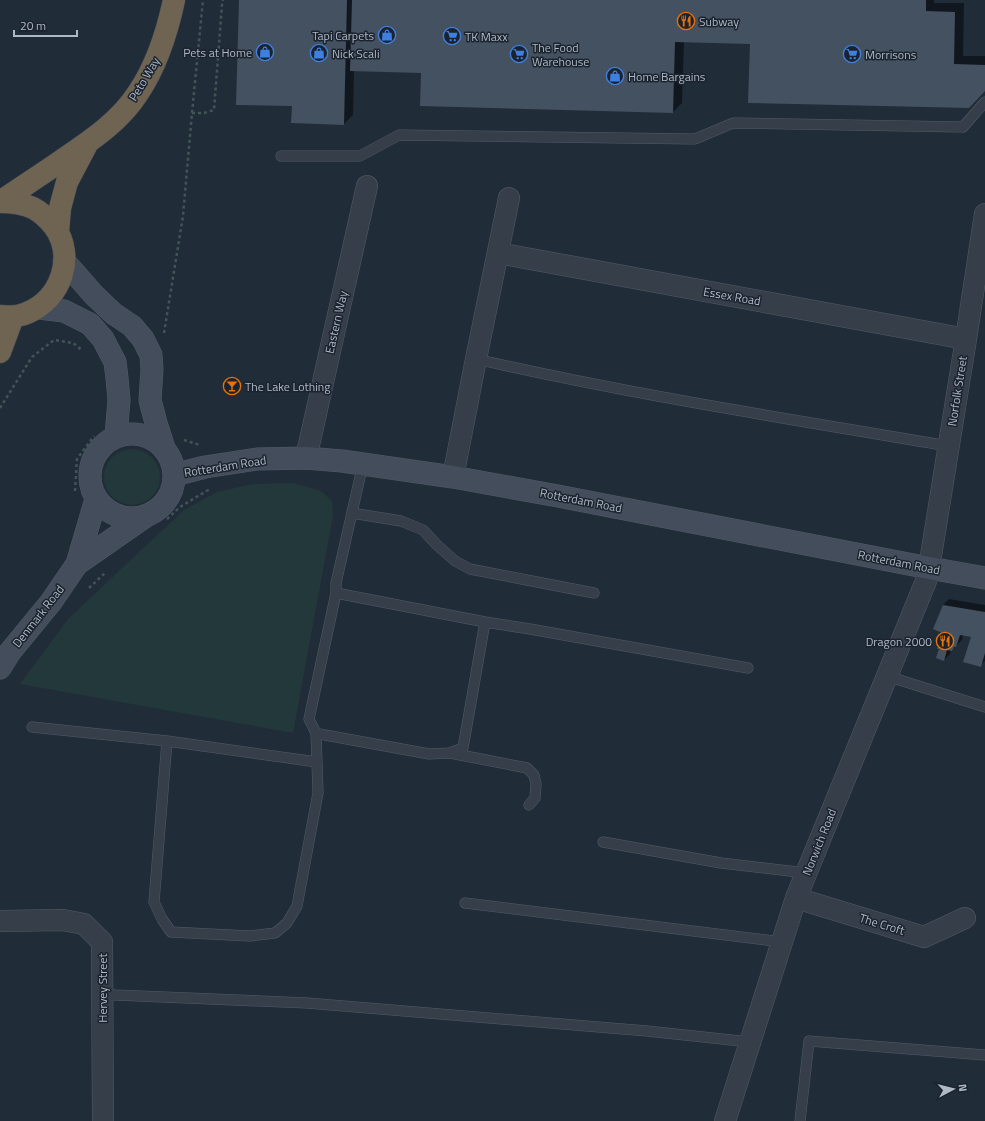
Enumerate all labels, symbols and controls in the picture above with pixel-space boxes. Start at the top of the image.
restaurant icon: Subway [676,11,696,31]
scale bar [14,12,77,38]
place label: Subway [699,12,739,31]
text: 20 m [20,16,46,35]
shop icon: Tapi Carpets [377,25,397,45]
place label: Tapi Carpets [312,26,374,45]
supermarket icon: TK Maxx [442,26,462,46]
place label: TK Maxx [465,27,508,46]
place label: The Food Warehouse [532,38,589,71]
shop icon: Pets at Home [255,42,275,62]
place label: Pets at Home [183,43,252,62]
shop icon: Nick Scali [309,43,329,63]
place label: Nick Scali [332,44,380,63]
supermarket icon: The Food Warehouse [509,44,529,64]
supermarket icon: Morrisons [842,44,862,64]
place label: Morrisons [865,45,917,64]
street label: Peto Way [123,53,165,105]
shop icon: Home Bargains [605,66,625,86]
place label: Home Bargains [628,67,706,86]
street label: Essex Road [702,282,762,310]
street label: Eastern Way [320,289,352,355]
street label: Norfolk Street [942,354,972,427]
bar icon: The Lake Lothing [222,376,242,396]
place label: The Lake Lothing [245,377,330,396]
street label: Rotterdam Road [182,450,268,482]
street label: Rotterdam Road [538,483,624,517]
street label: Rotterdam Road [856,545,942,579]
street label: Denmark Road [7,581,69,651]
restaurant icon: Dragon 2000 [935,631,955,651]
place label: Dragon 2000 [866,632,932,651]
street label: Norwich Road [797,806,841,878]
street label: The Croft [857,908,908,940]
street label: Hervey Street [93,953,112,1023]
north arrow [933,1069,973,1109]
text: N [955,1083,971,1093]

